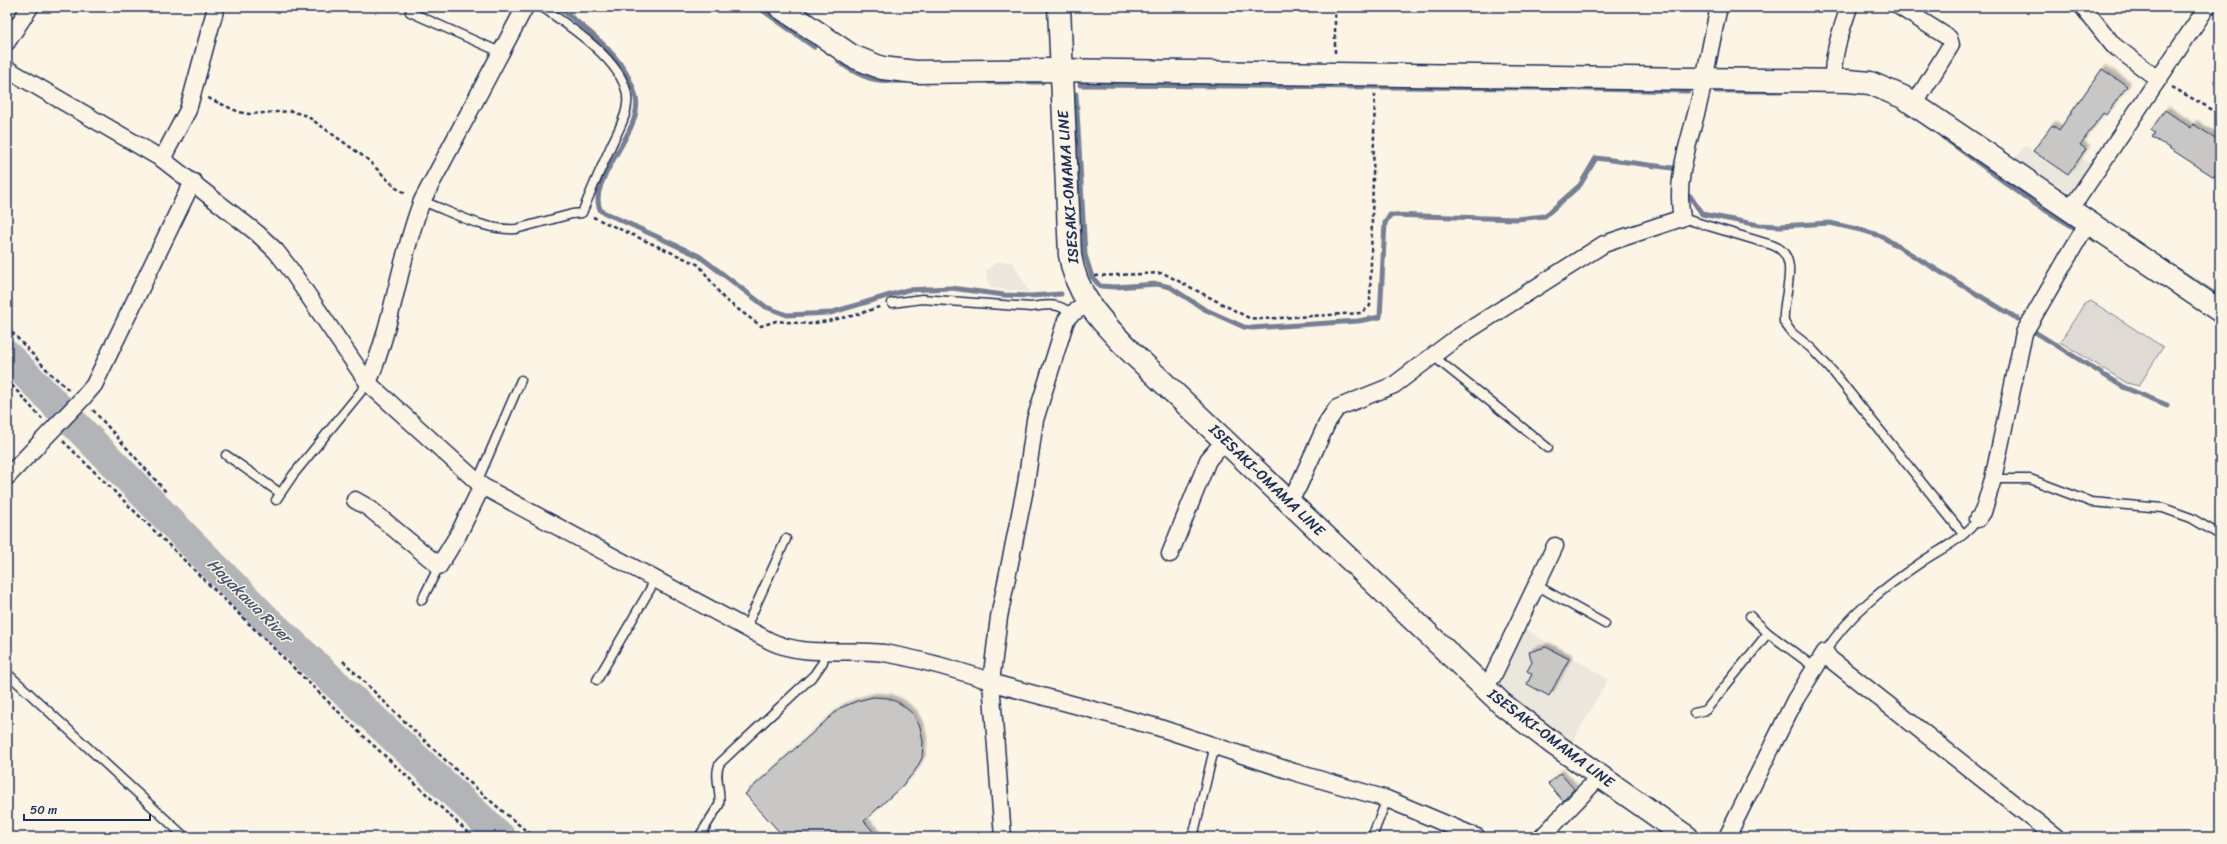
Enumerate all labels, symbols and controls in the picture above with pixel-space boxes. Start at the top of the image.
street label: ISESAKI-OMAMA LINE [1050,108,1086,265]
street label: ISESAKI-OMAMA LINE [1202,417,1332,544]
water label: Hayakawa River [200,551,302,652]
street label: ISESAKI-OMAMA LINE [1481,681,1621,796]
scale bar [24,796,150,822]
text: 50 m [30,799,57,821]

